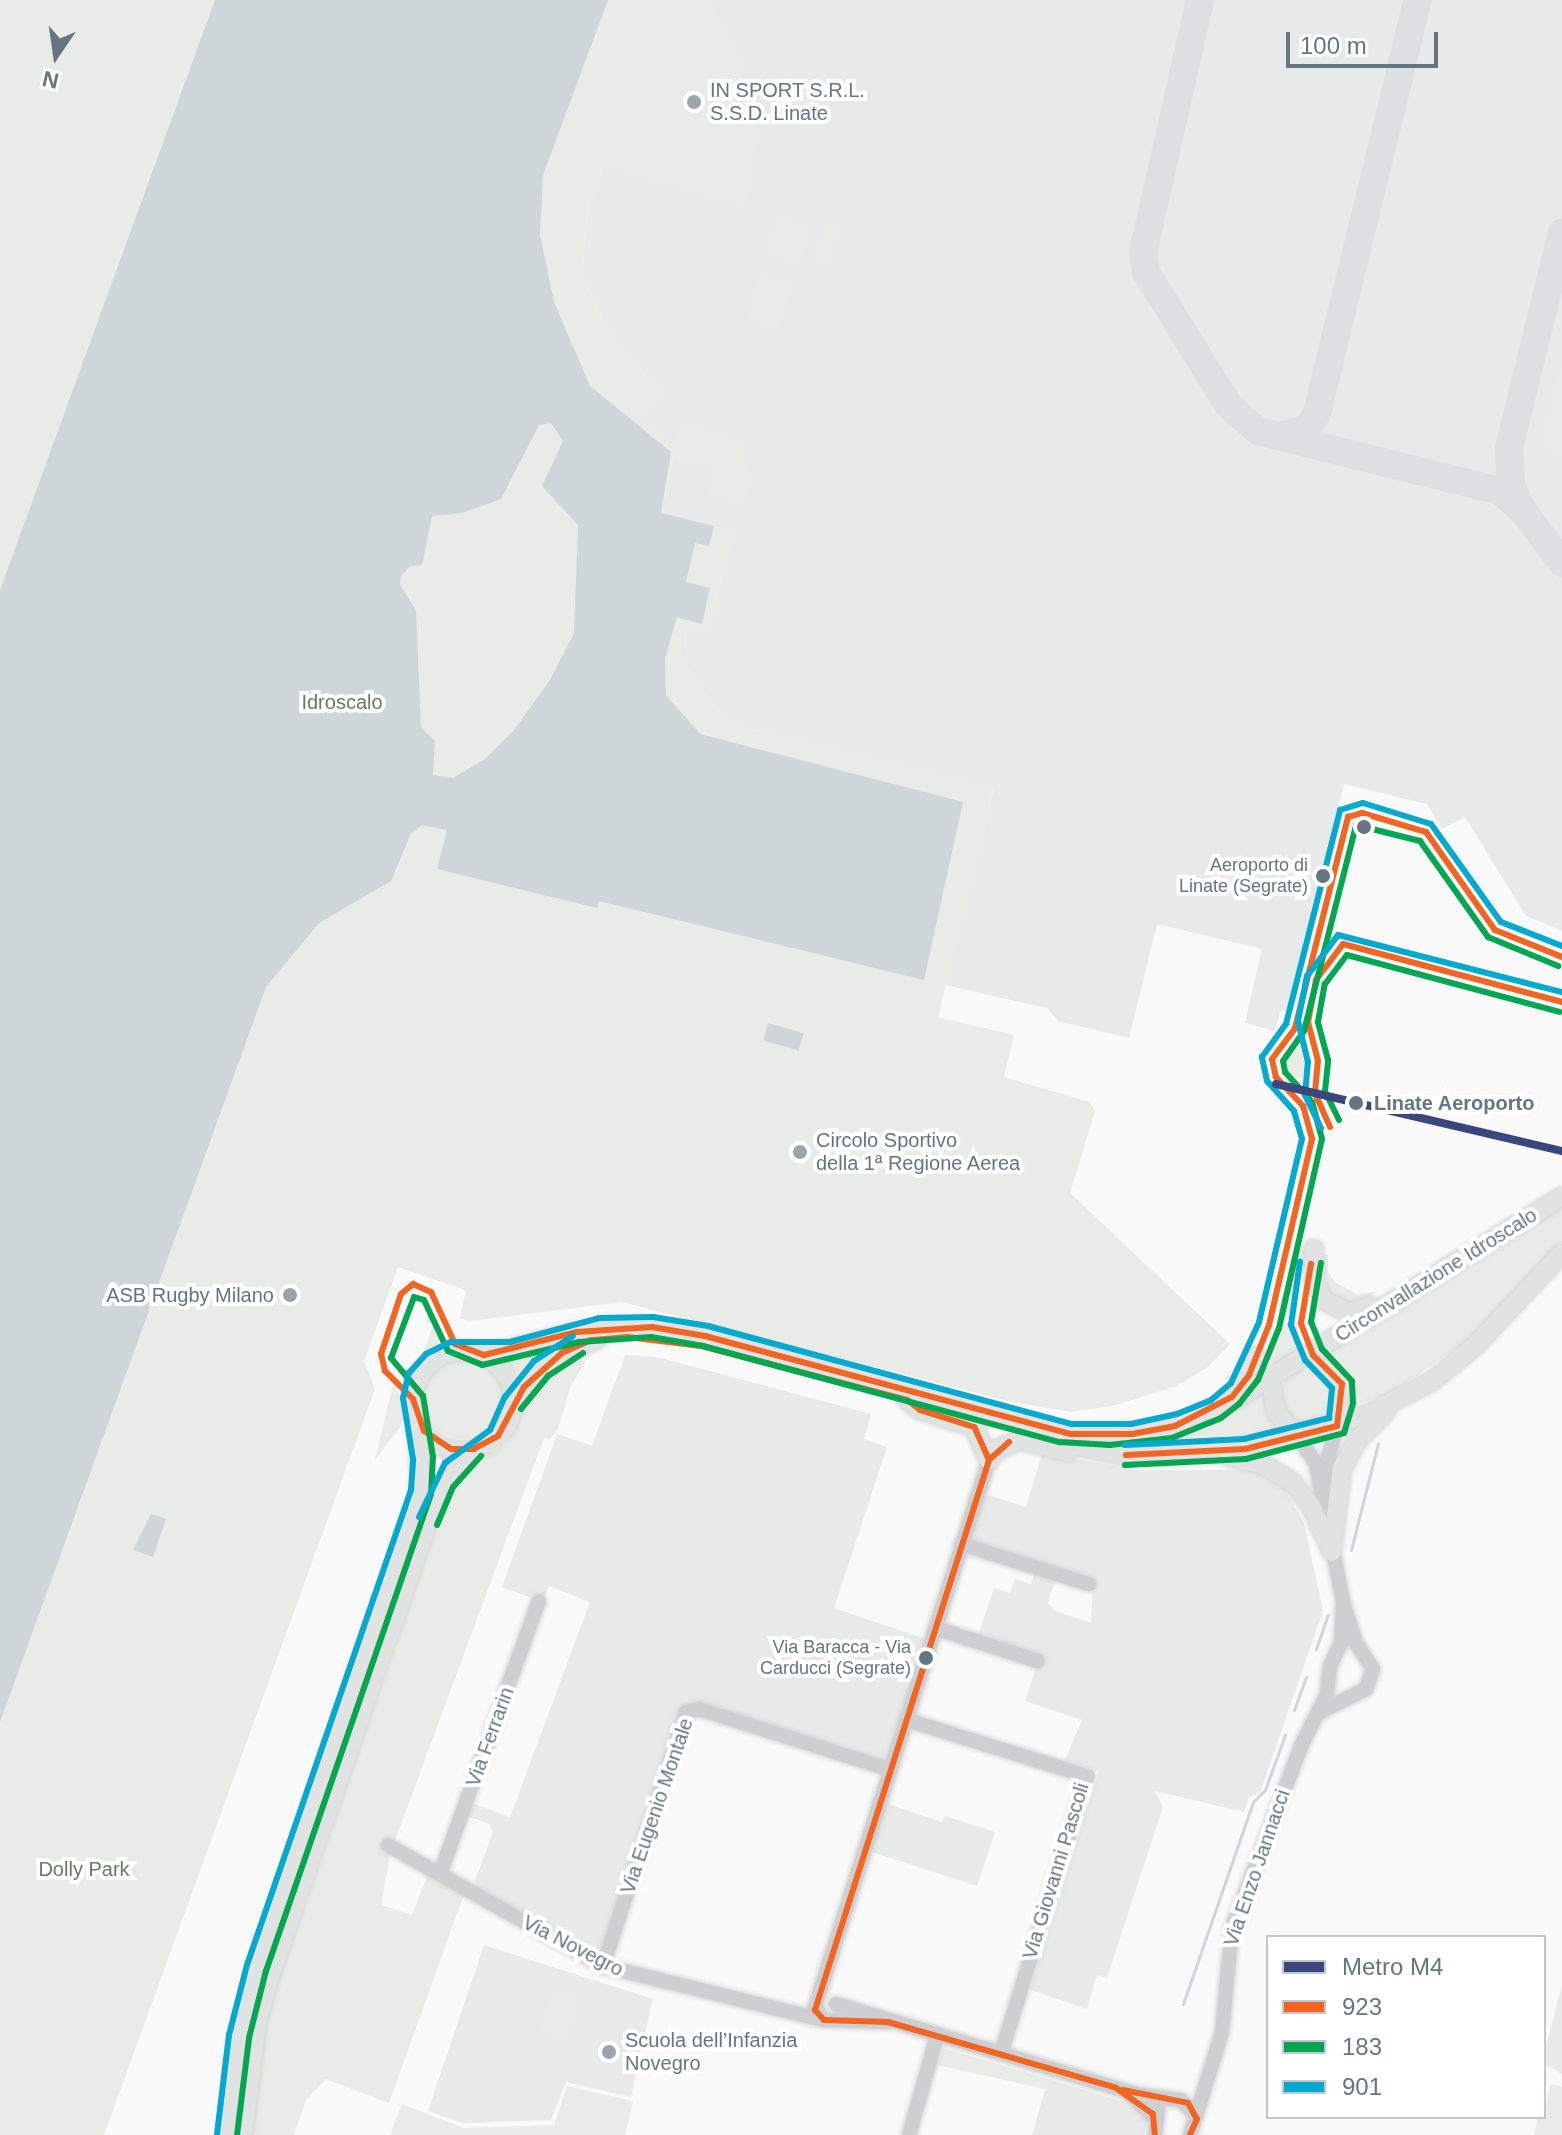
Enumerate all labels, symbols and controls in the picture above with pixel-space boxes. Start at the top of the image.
north arrow [16,16,96,96]
scale bar [1290,16,1442,66]
text: 100 m [1300,32,1367,59]
text: N [40,66,61,94]
place label: IN SPORT S.R.L. S.S.D. Linate [710,78,865,125]
marker: IN SPORT S.R.L. S.S.D. Linate [685,93,703,111]
park label: Idroscalo [301,690,383,714]
unlabelled marker [1356,819,1372,835]
place label: Aeroporto di Linate (Segrate) [1179,855,1308,898]
marker: Aeroporto di Linate (Segrate) [1315,868,1331,884]
place label: Linate Aeroporto [1374,1091,1535,1115]
marker: Linate Aeroporto [1345,1092,1367,1114]
place label: Circolo Sportivo della 1ª Regione Aerea [816,1128,1021,1175]
marker: Circolo Sportivo della 1ª Regione Aerea [791,1143,809,1161]
street label: Circonvallazione Idroscalo [1331,1203,1541,1347]
place label: ASB Rugby Milano [106,1283,274,1307]
marker: ASB Rugby Milano [281,1286,299,1304]
place label: Via Baracca - Via Carducci (Segrate) [760,1637,911,1680]
marker: Via Baracca - Via Carducci (Segrate) [918,1650,934,1666]
street label: Via Ferrarin [461,1684,519,1790]
street label: Via Eugenio Montale [616,1715,698,1897]
street label: Via Giovanni Pascoli [1018,1780,1094,1962]
street label: Via Enzo Jannacci [1219,1786,1295,1950]
park label: Dolly Park [38,1857,130,1881]
street label: Via Novegro [519,1910,627,1982]
legend [1266,1935,1546,2119]
text: Metro M4 [1342,1953,1443,1980]
text: 923 [1342,1993,1382,2020]
place label: Scuola dell’Infanzia Novegro [625,2028,797,2075]
text: 183 [1342,2033,1382,2060]
marker: Scuola dell’Infanzia Novegro [600,2043,618,2061]
text: 901 [1342,2073,1382,2100]

